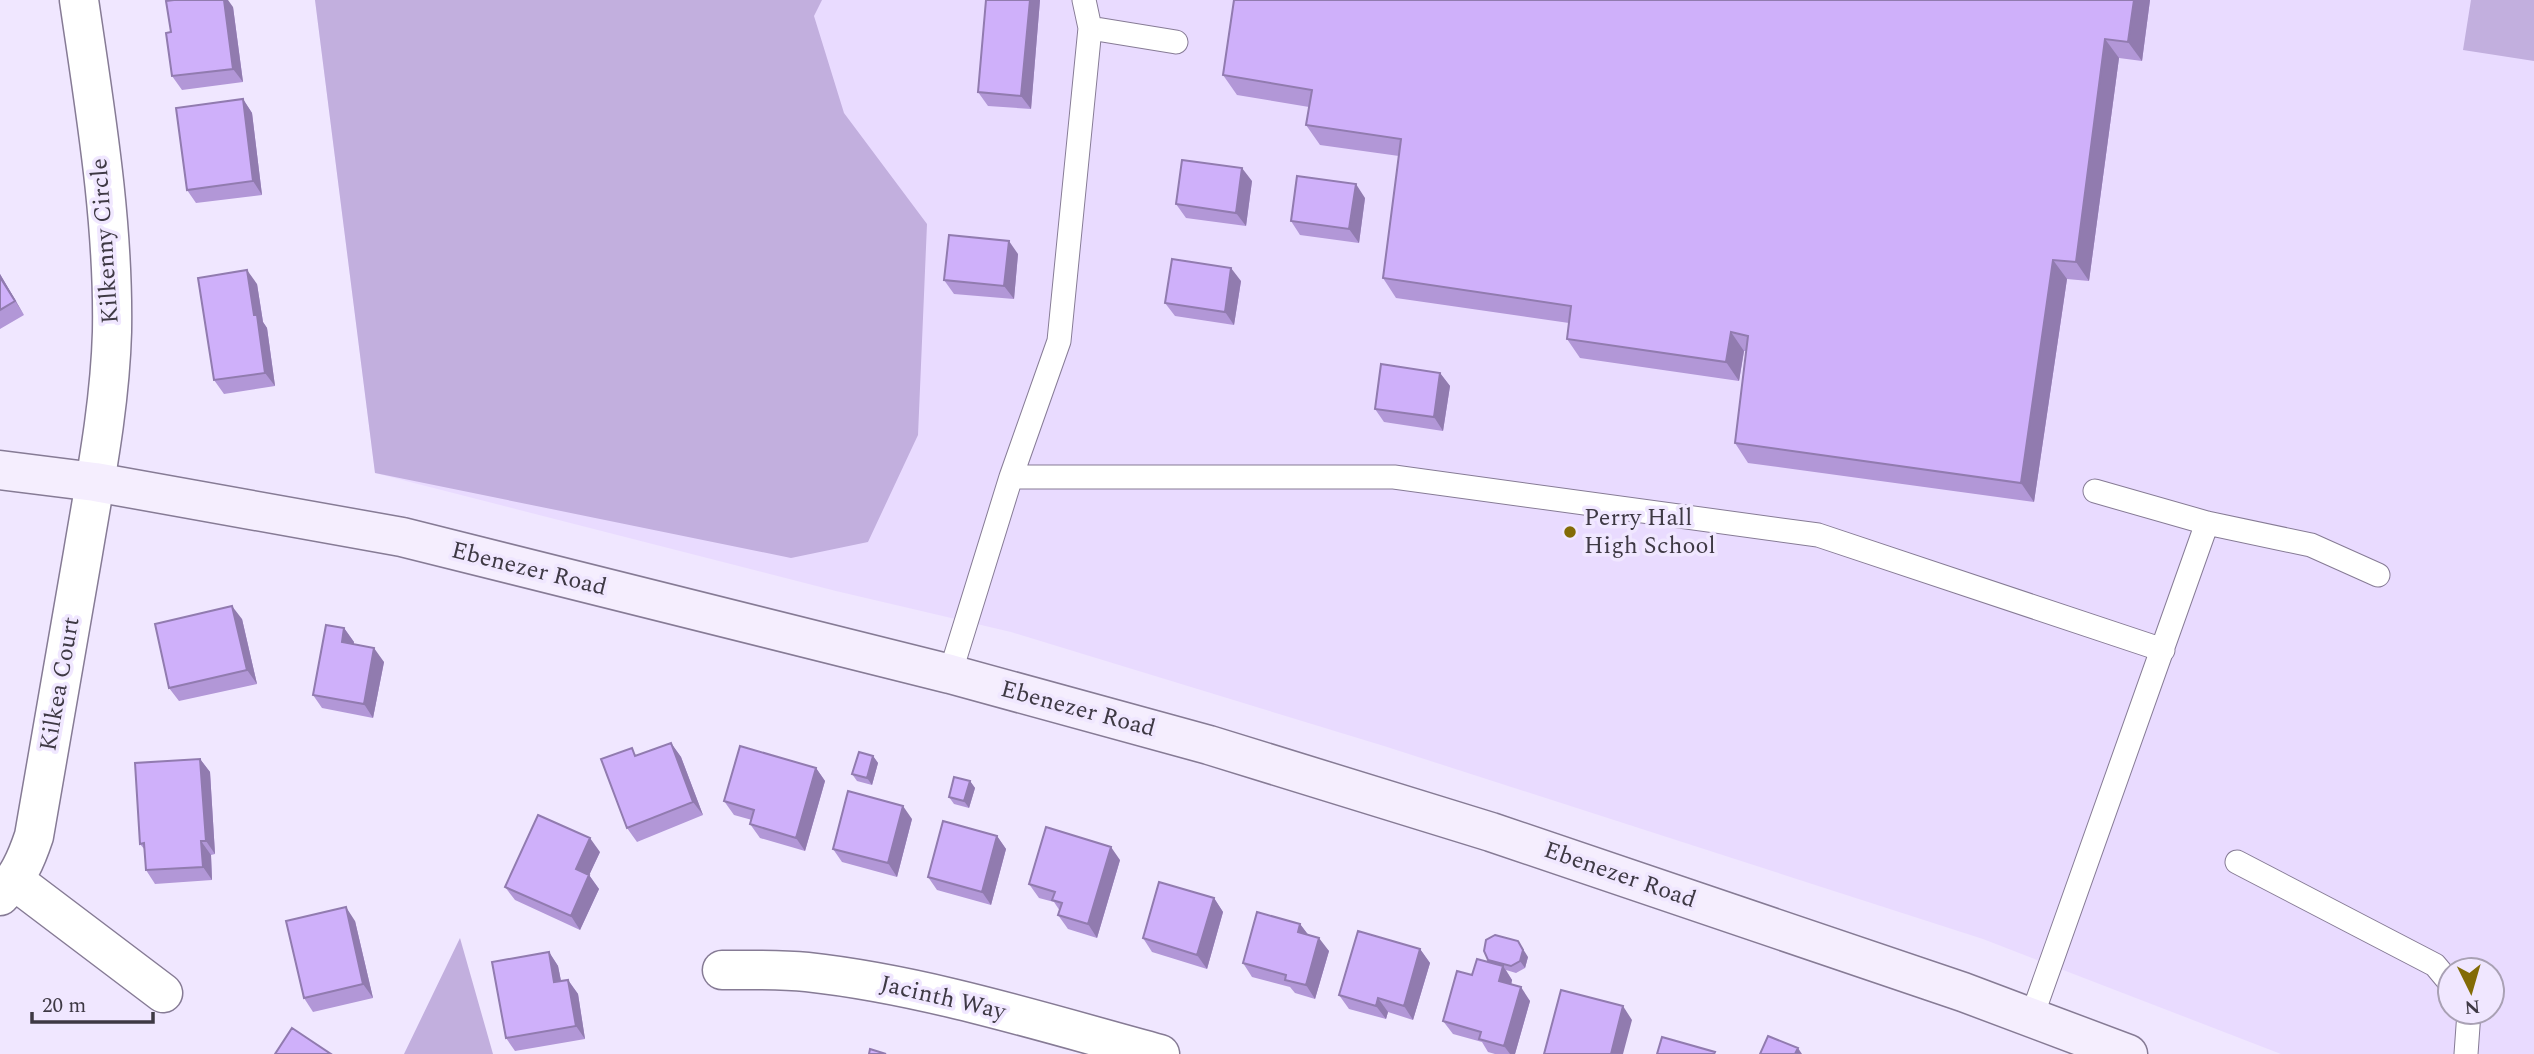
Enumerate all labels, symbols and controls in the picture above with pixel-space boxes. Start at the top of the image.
street label: Kilkenny Circle [81,157,129,325]
place label: Perry Hall High School [1584,500,1716,564]
marker: Perry Hall High School [1562,524,1578,540]
street label: Ebenezer Road [448,532,610,606]
street label: Kilkea Court [30,614,90,754]
street label: Ebenezer Road [997,671,1159,747]
street label: Ebenezer Road [1539,832,1701,918]
north arrow [2436,956,2506,1026]
street label: Jacinth Way [877,966,1011,1030]
scale bar [32,981,152,1025]
text: 20 m [42,990,86,1022]
text: N [2463,991,2481,1022]

